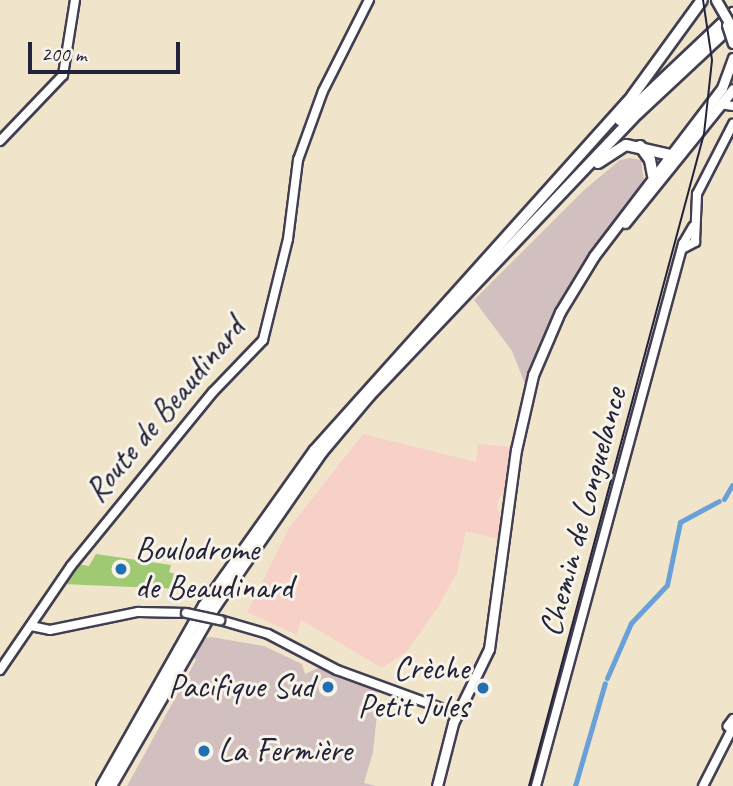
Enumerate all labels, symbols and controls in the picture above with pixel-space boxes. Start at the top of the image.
scale bar [32,28,184,72]
text: 200 m [41,41,86,67]
street label: Route de Beaudinard [77,310,253,510]
street label: Chemin de Longuelance [531,384,635,640]
place label: Boulodrome de Beaudinard [135,530,292,608]
marker: Boulodrome de Beaudinard [113,561,129,577]
place label: Crèche Petit Jules [358,649,469,727]
place label: Pacifique Sud [169,667,314,707]
marker: Pacifique Sud [320,679,336,695]
marker: Crèche Petit Jules [475,680,491,696]
place label: La Fermière [218,731,351,771]
marker: La Fermière [196,743,212,759]

